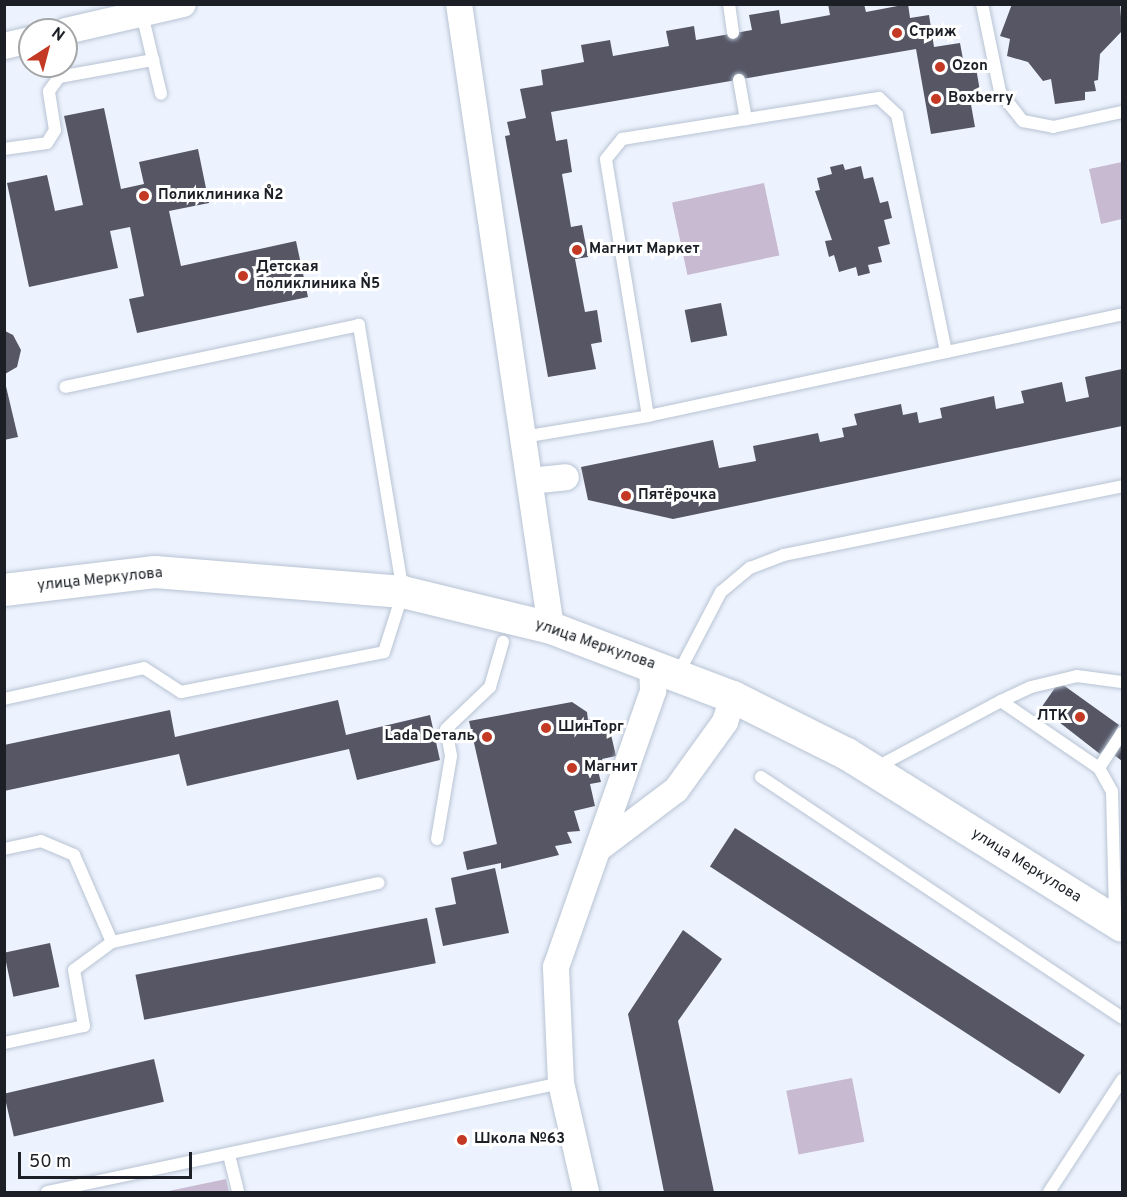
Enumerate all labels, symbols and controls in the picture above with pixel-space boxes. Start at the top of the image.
north arrow [18,18,78,78]
text: N [47,24,68,47]
place label: Стриж [909,24,957,42]
marker: Стриж [890,26,904,40]
place label: Ozon [952,58,988,76]
marker: Ozon [933,60,947,74]
place label: Boxberry [948,90,1013,108]
marker: Boxberry [929,92,943,106]
marker: Поликлиника N˚2 [135,187,153,205]
place label: Поликлиника N˚2 [158,187,284,205]
place label: Магнит Маркет [589,241,700,259]
marker: Магнит Маркет [570,243,584,257]
place label: Детская поликлиника N˚5 [256,258,380,293]
marker: Детская поликлиника N˚5 [234,267,252,285]
place label: Пятёрочка [638,487,716,505]
marker: Пятёрочка [619,489,633,503]
street label: улица Меркулова [36,564,164,596]
street label: улица Меркулова [533,616,657,674]
place label: ЛТК [1037,708,1068,726]
marker: ЛТК [1073,710,1087,724]
place label: ШинТорг [558,719,624,737]
marker: ШинТорг [539,721,553,735]
place label: Lada Dеталь [385,728,475,746]
marker: Lada Dеталь [480,730,494,744]
place label: Магнит [584,759,637,777]
marker: Магнит [565,761,579,775]
street label: улица Меркулова [968,825,1084,907]
place label: Школа №63 [474,1131,565,1149]
marker: Школа №63 [455,1133,469,1147]
scale bar [21,1140,195,1178]
text: 50 m [29,1151,71,1174]

